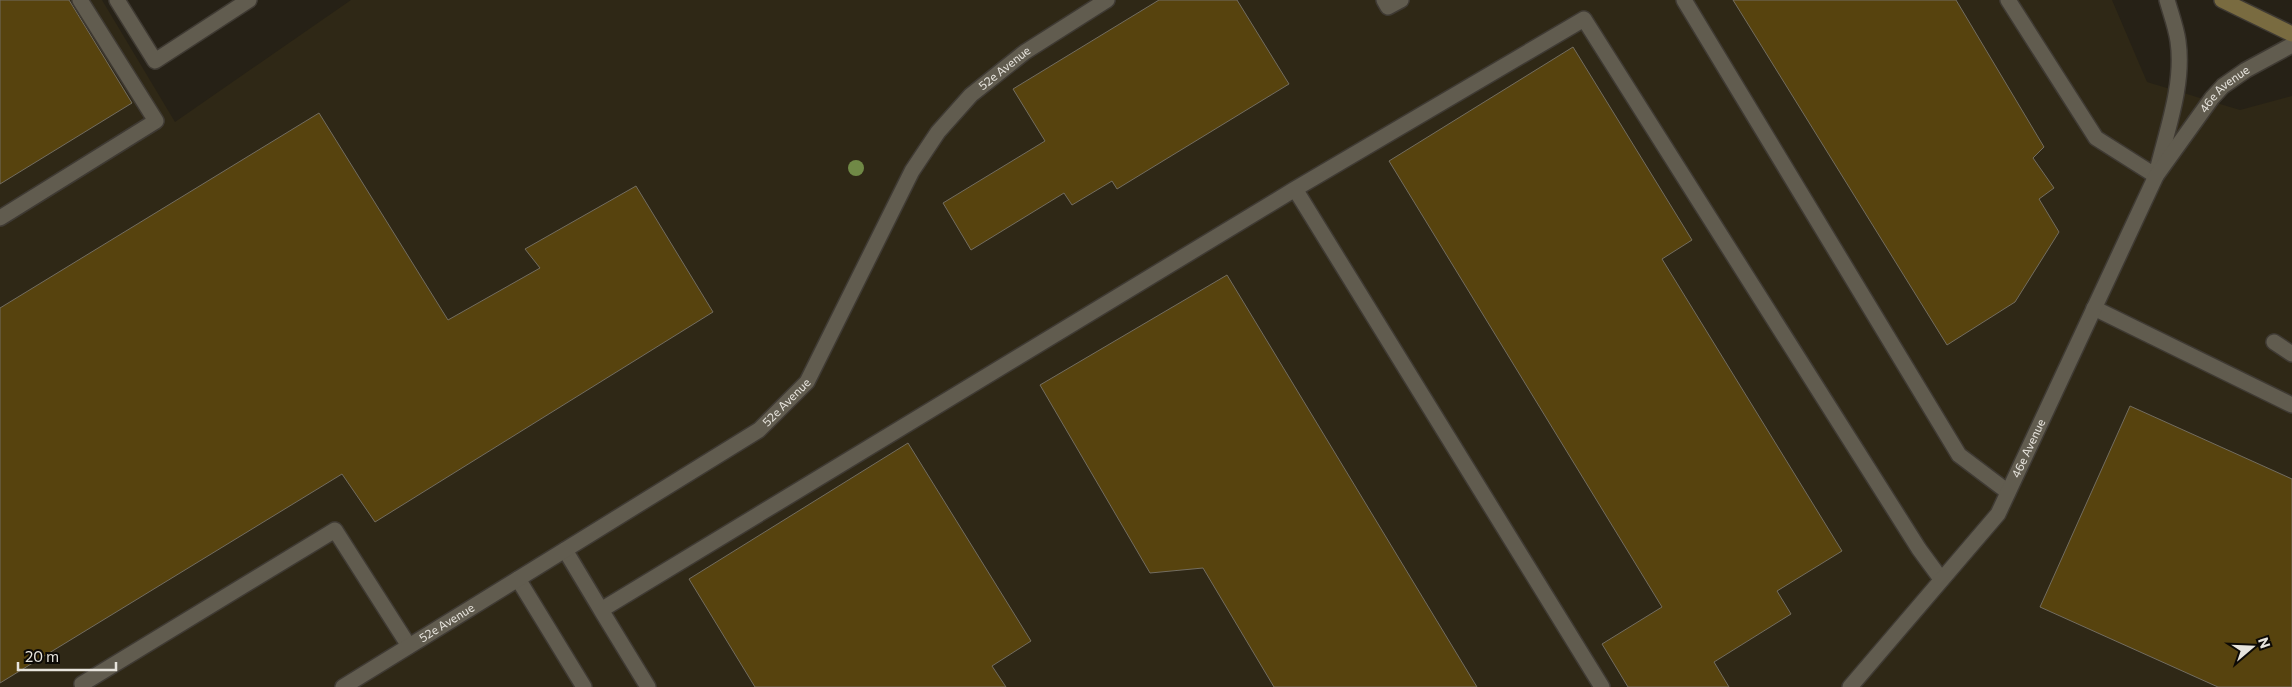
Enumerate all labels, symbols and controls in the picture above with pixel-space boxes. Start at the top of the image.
street label: 52e Avenue [975,43,1033,92]
street label: 46e Avenue [2196,62,2251,115]
street label: 52e Avenue [759,375,813,429]
street label: 46e Avenue [2008,416,2047,480]
street label: 52e Avenue [416,600,476,644]
north arrow [2227,622,2277,672]
text: N [2255,635,2275,650]
scale bar [18,640,115,672]
text: 20 m [25,647,59,665]

